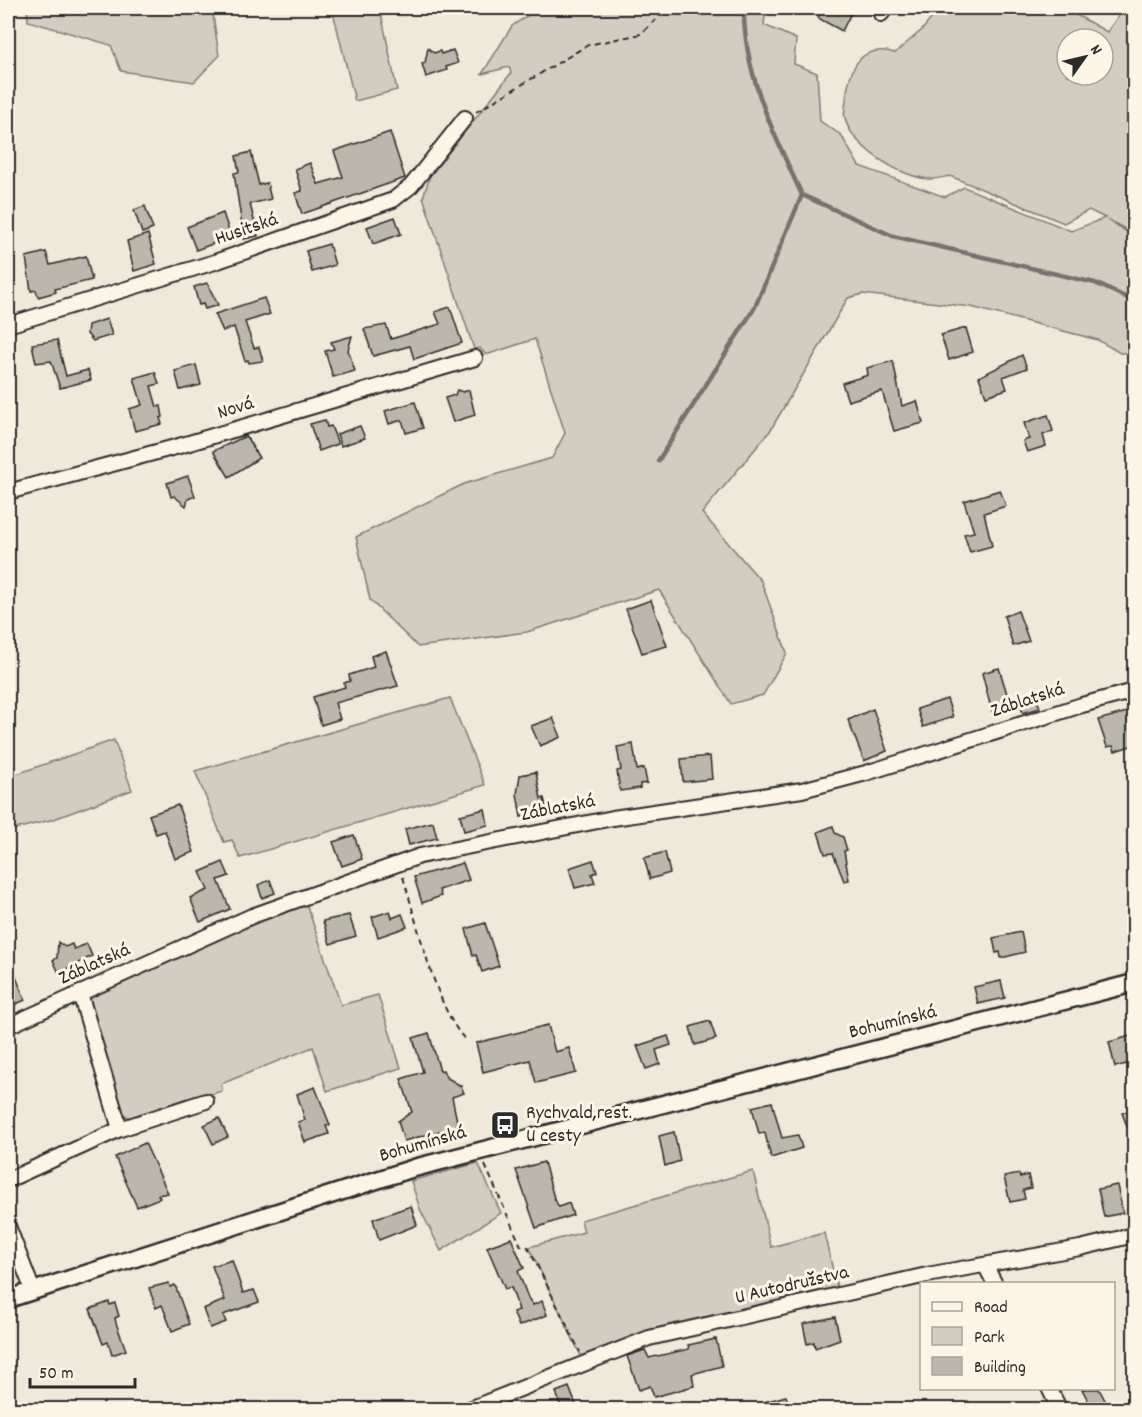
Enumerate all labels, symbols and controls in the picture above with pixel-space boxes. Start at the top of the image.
north arrow [1055,27,1115,87]
text: N [1084,40,1107,60]
street label: Husitská [212,206,282,254]
street label: Nová [214,390,258,428]
street label: Záblatská [988,676,1068,726]
street label: Záblatská [518,788,598,830]
street label: Záblatská [55,937,135,993]
street label: Bohumínská [846,999,940,1047]
place label: Rychvald,rest. U cesty [526,1100,632,1151]
bus stop icon: Rychvald,rest. U cesty [489,1109,521,1141]
street label: Bohumínská [376,1119,470,1171]
street label: U Autodružstva [732,1259,852,1313]
legend [920,1282,1115,1390]
text: Road [974,1296,1008,1321]
text: Park [974,1326,1005,1351]
scale bar [30,1351,135,1389]
text: Building [974,1356,1026,1381]
text: 50 m [39,1362,74,1387]

